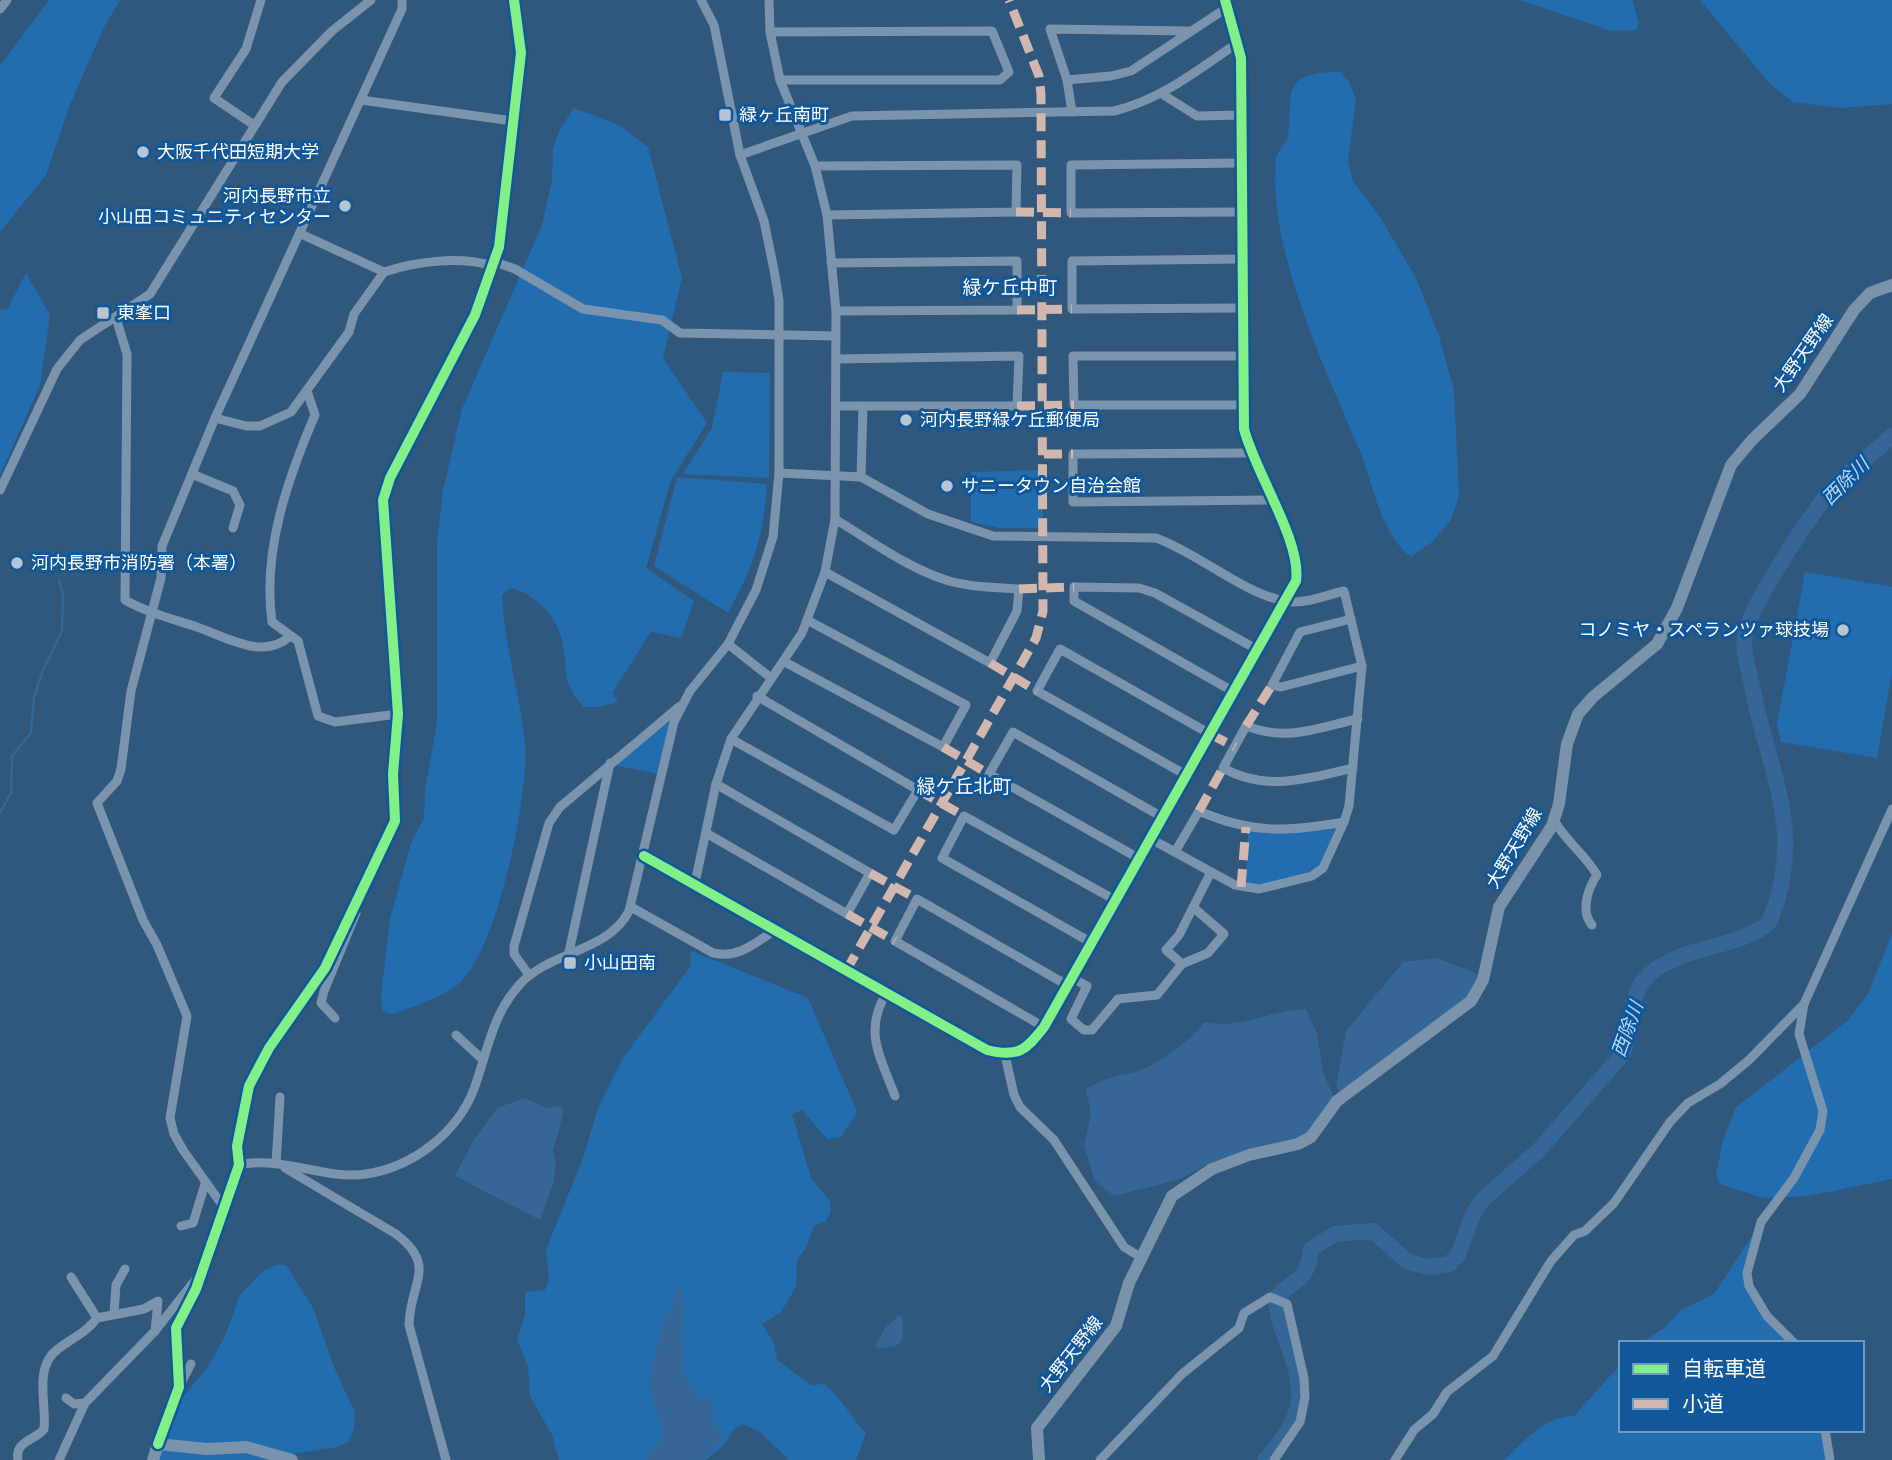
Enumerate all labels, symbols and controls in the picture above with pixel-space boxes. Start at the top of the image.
place label: 緑ヶ丘南町 [739,104,829,126]
marker: 緑ヶ丘南町 [717,107,733,123]
place label: 大阪千代田短期大学 [157,141,319,163]
marker: 大阪千代田短期大学 [135,144,151,160]
place label: 河内長野市立 小山田コミュニティセンター [98,185,331,228]
marker: 河内長野市立 小山田コミュニティセンター [337,198,353,214]
district label: 緑ケ丘中町 [962,276,1058,299]
place label: 東峯口 [117,302,171,324]
marker: 東峯口 [95,305,111,321]
street label: 大野天野線 [1768,310,1838,396]
place label: 河内長野緑ケ丘郵便局 [920,409,1100,431]
marker: 河内長野緑ケ丘郵便局 [898,412,914,428]
water label: 西除川 [1817,452,1875,510]
place label: サニータウン自治会館 [961,475,1141,497]
marker: サニータウン自治会館 [939,478,955,494]
place label: 河内長野市消防署（本署） [31,552,247,574]
marker: 河内長野市消防署（本署） [9,555,25,571]
place label: コノミヤ・スペランツァ球技場 [1578,619,1829,641]
marker: コノミヤ・スペランツァ球技場 [1835,622,1851,638]
district label: 緑ケ丘北町 [916,775,1012,798]
street label: 大野天野線 [1481,804,1547,892]
place label: 小山田南 [584,952,656,974]
marker: 小山田南 [562,955,578,971]
water label: 西除川 [1607,997,1649,1060]
street label: 大野天野線 [1035,1312,1107,1396]
legend [1619,1341,1864,1432]
text: 自転車道 [1682,1356,1766,1382]
text: 小道 [1682,1391,1724,1417]

